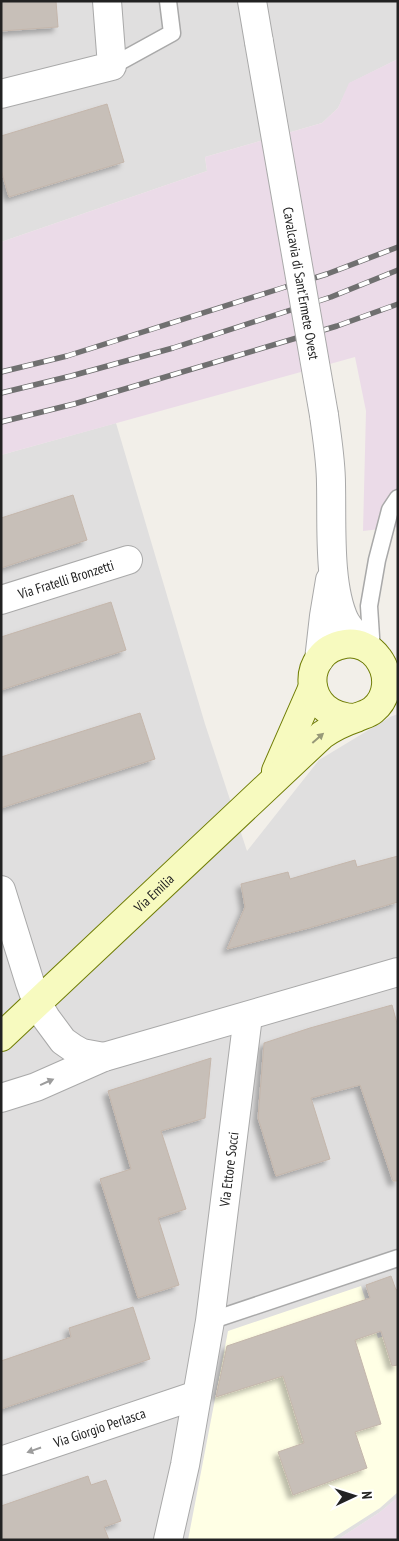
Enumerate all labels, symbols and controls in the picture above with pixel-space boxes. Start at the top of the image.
street label: Cavalcavia di Sant'Ermete Ovest [279,206,323,361]
street label: Via Fratelli Bronzetti [15,556,116,603]
one-way arrow [312,732,324,744]
street label: Via Emilia [129,870,178,917]
one-way arrow [40,1077,54,1085]
street label: Via Ettore Socci [215,1131,242,1209]
street label: Via Giorgio Perlasca [50,1404,148,1452]
one-way arrow [27,1446,42,1454]
north arrow [329,1471,379,1521]
text: N [358,1491,376,1499]

